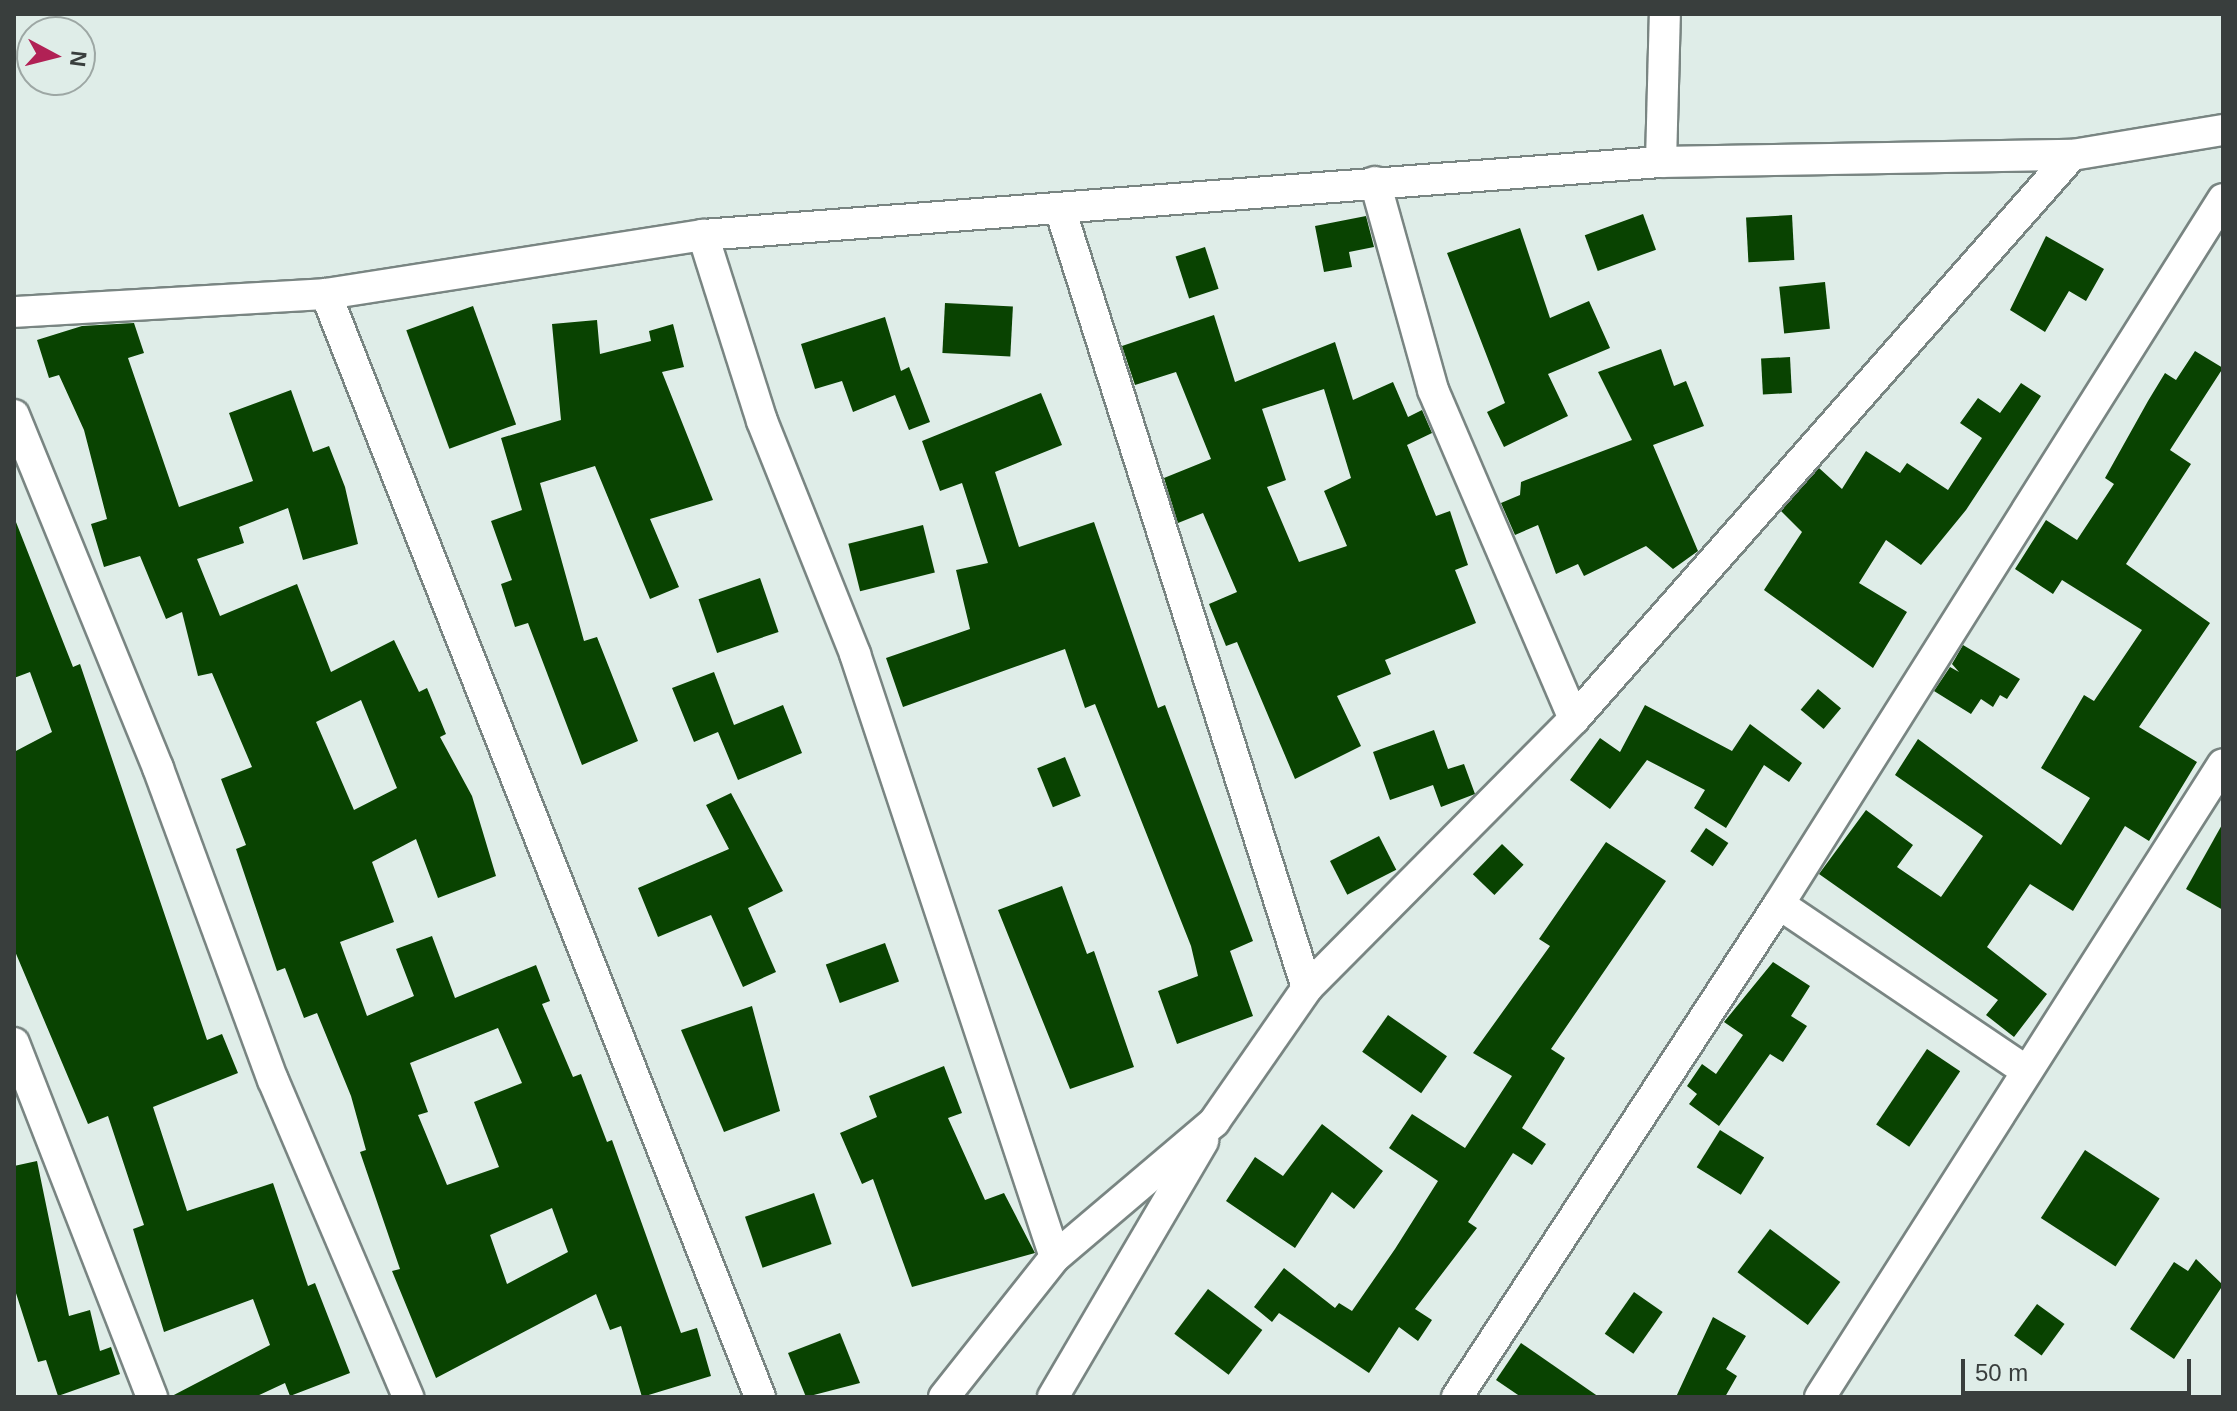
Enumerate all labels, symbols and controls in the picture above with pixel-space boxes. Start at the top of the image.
north arrow [16,16,96,96]
text: N [65,49,92,68]
scale bar [1965,1343,2195,1393]
text: 50 m [1975,1359,2028,1386]

